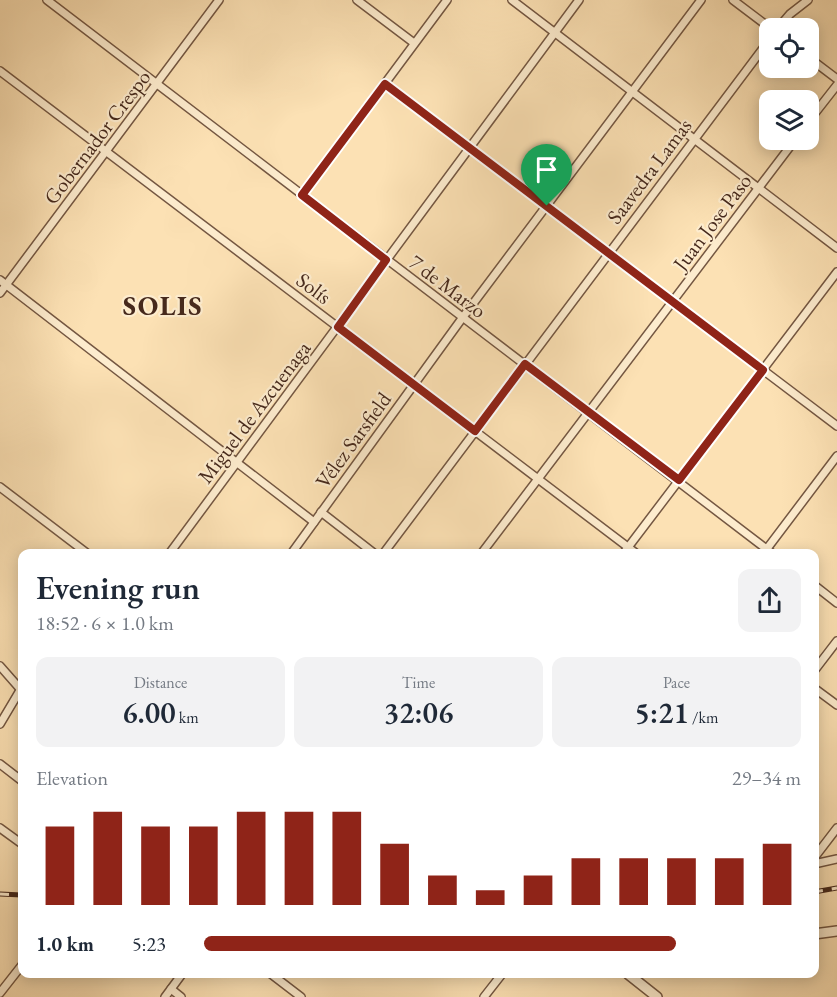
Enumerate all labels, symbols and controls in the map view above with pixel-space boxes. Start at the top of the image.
map controls [759,18,819,150]
button: locate [759,18,819,78]
street label: Gobernador Crespo [38,64,156,210]
button: layers [759,90,819,150]
street label: Saavedra Lamas [601,113,698,229]
pin [521,144,572,206]
icon: arrive [530,153,563,186]
street label: Juan Jose Paso [666,168,757,278]
street label: 7 de Marzo [404,248,492,324]
street label: Solís [291,266,337,310]
district label: SOLIS [123,288,203,323]
street label: Miguel de Azcuenaga [192,335,317,489]
street label: Vélez Sarsfield [309,386,397,493]
text: Evening run [36,566,200,609]
button: share [738,569,801,632]
text: 18:52 · 6 × 1.0 km [36,610,174,636]
text: Distance [134,672,187,693]
text: Time [402,672,435,693]
text: Pace [663,672,690,693]
text: 6.00 [122,693,176,732]
text: 32:06 [384,693,453,732]
text: 5:21 [635,693,689,732]
text: km [176,707,199,728]
text: /km [689,707,718,728]
text: Elevation [36,765,108,791]
text: 29–34 m [732,765,801,791]
text: 1.0 km [36,931,94,957]
text: 5:23 [132,931,166,957]

